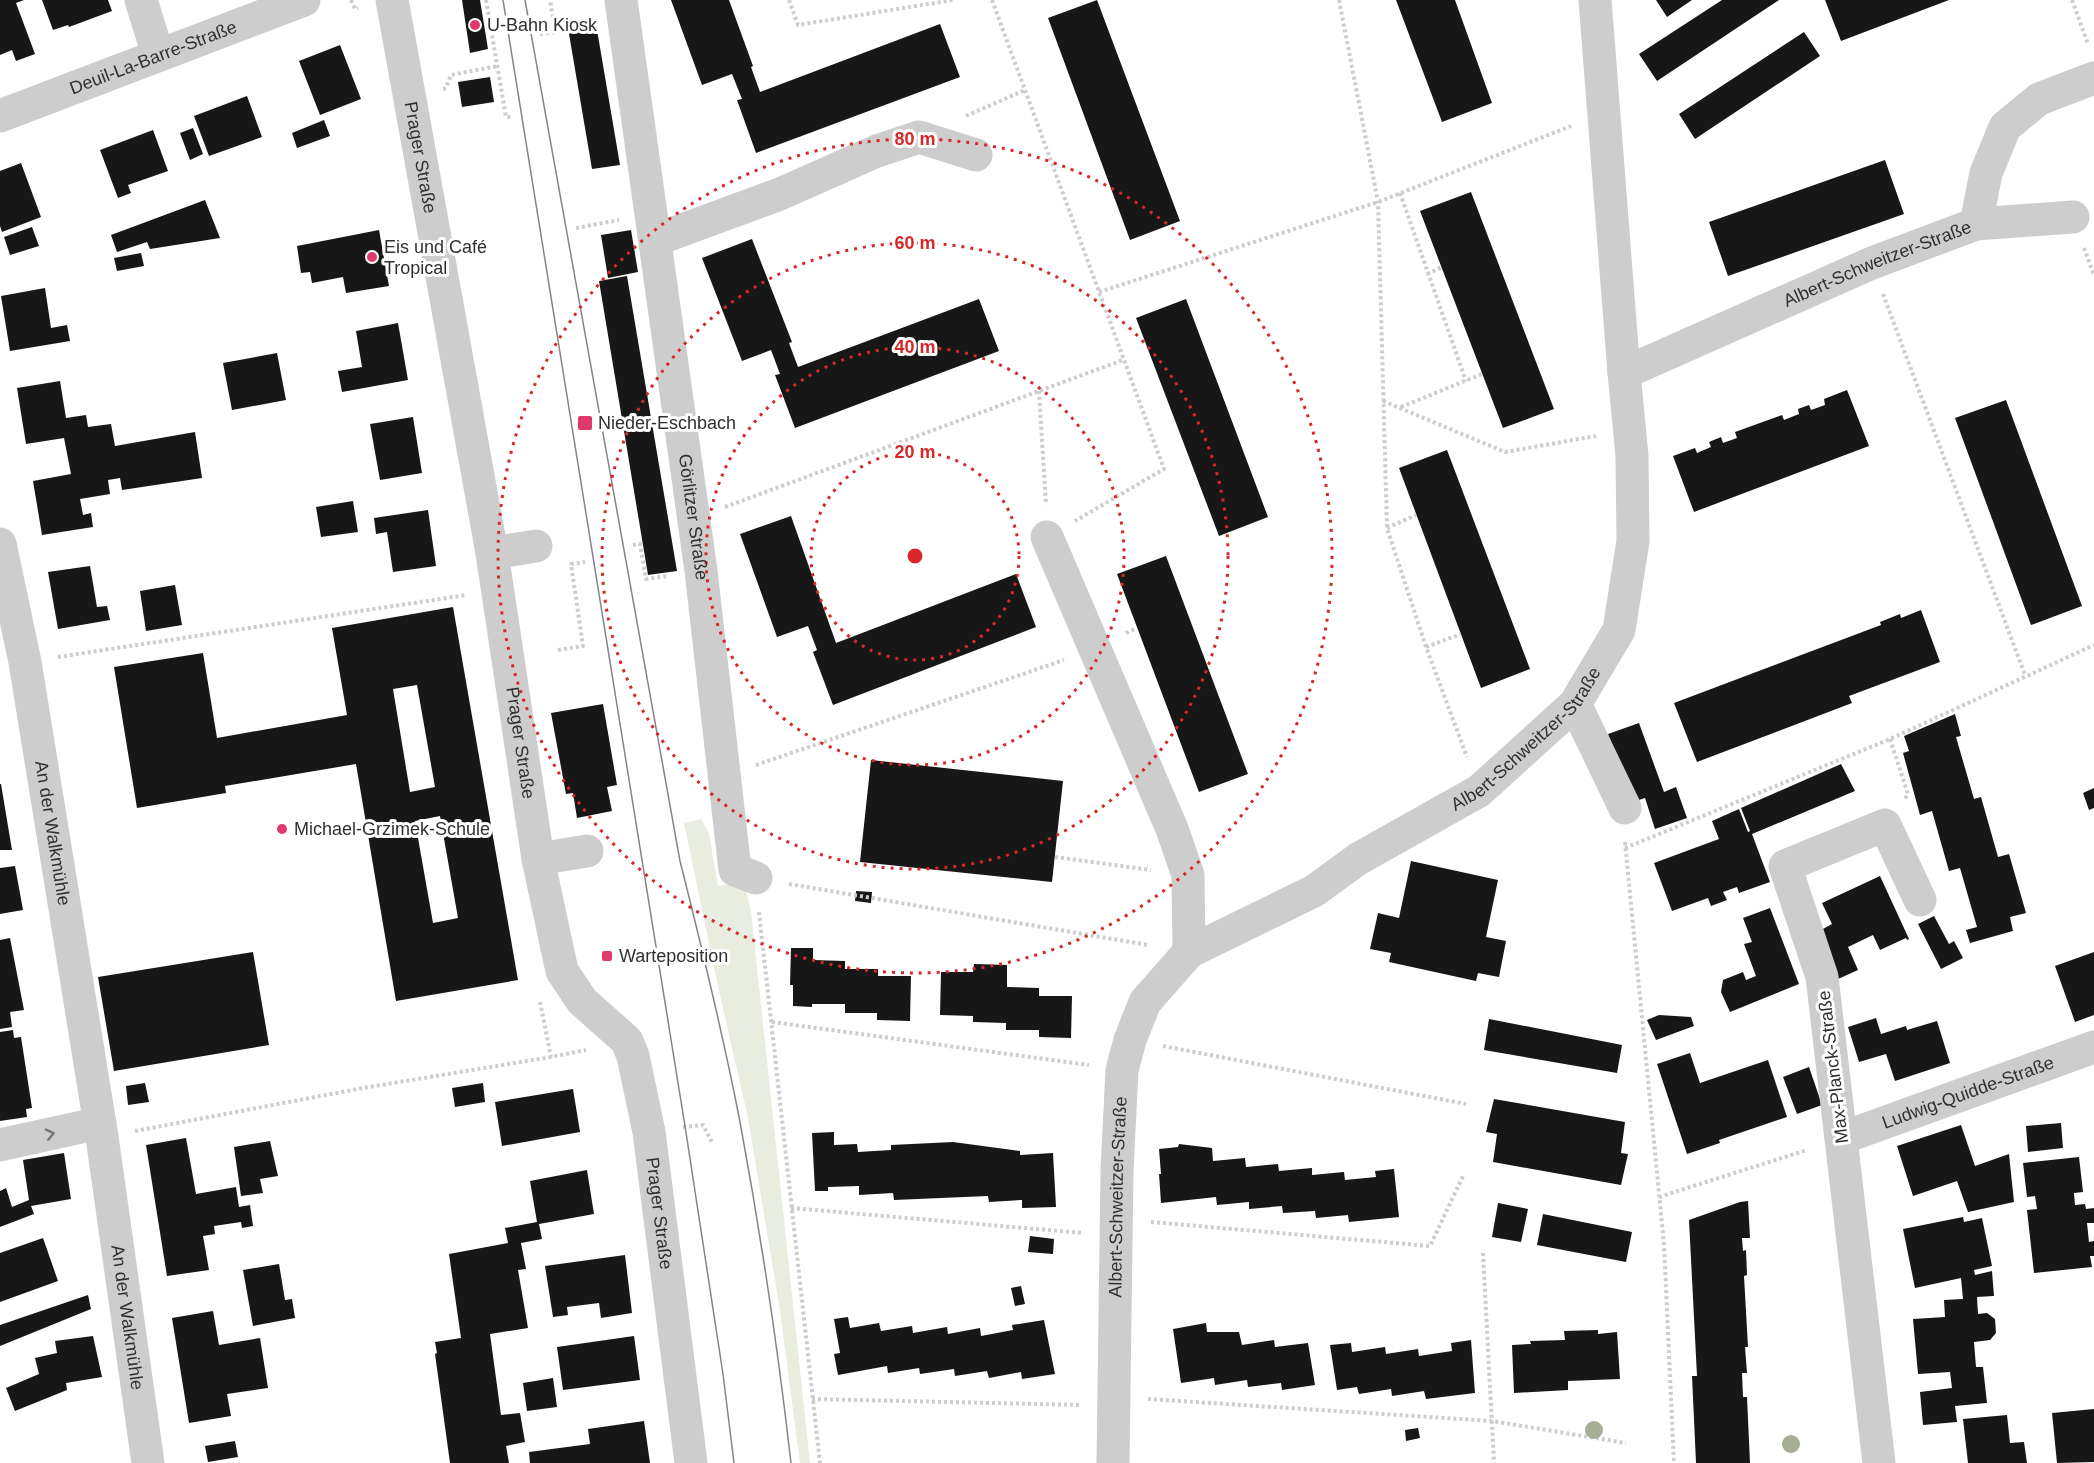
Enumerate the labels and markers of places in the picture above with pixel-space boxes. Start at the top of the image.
place label: U-Bahn Kiosk [487,15,598,35]
marker: U-Bahn Kiosk [468,18,482,32]
place label: Eis und Café Tropical [384,237,487,278]
marker: Eis und Café Tropical [365,250,379,264]
place label: Nieder-Eschbach [598,413,736,433]
marker: Nieder-Eschbach [576,414,594,432]
centre of rings [905,546,925,566]
place label: Michael-Grzimek-Schule [294,819,490,839]
marker: Michael-Grzimek-Schule [275,822,289,836]
place label: Warteposition [619,946,728,966]
marker: Warteposition [600,949,614,963]

